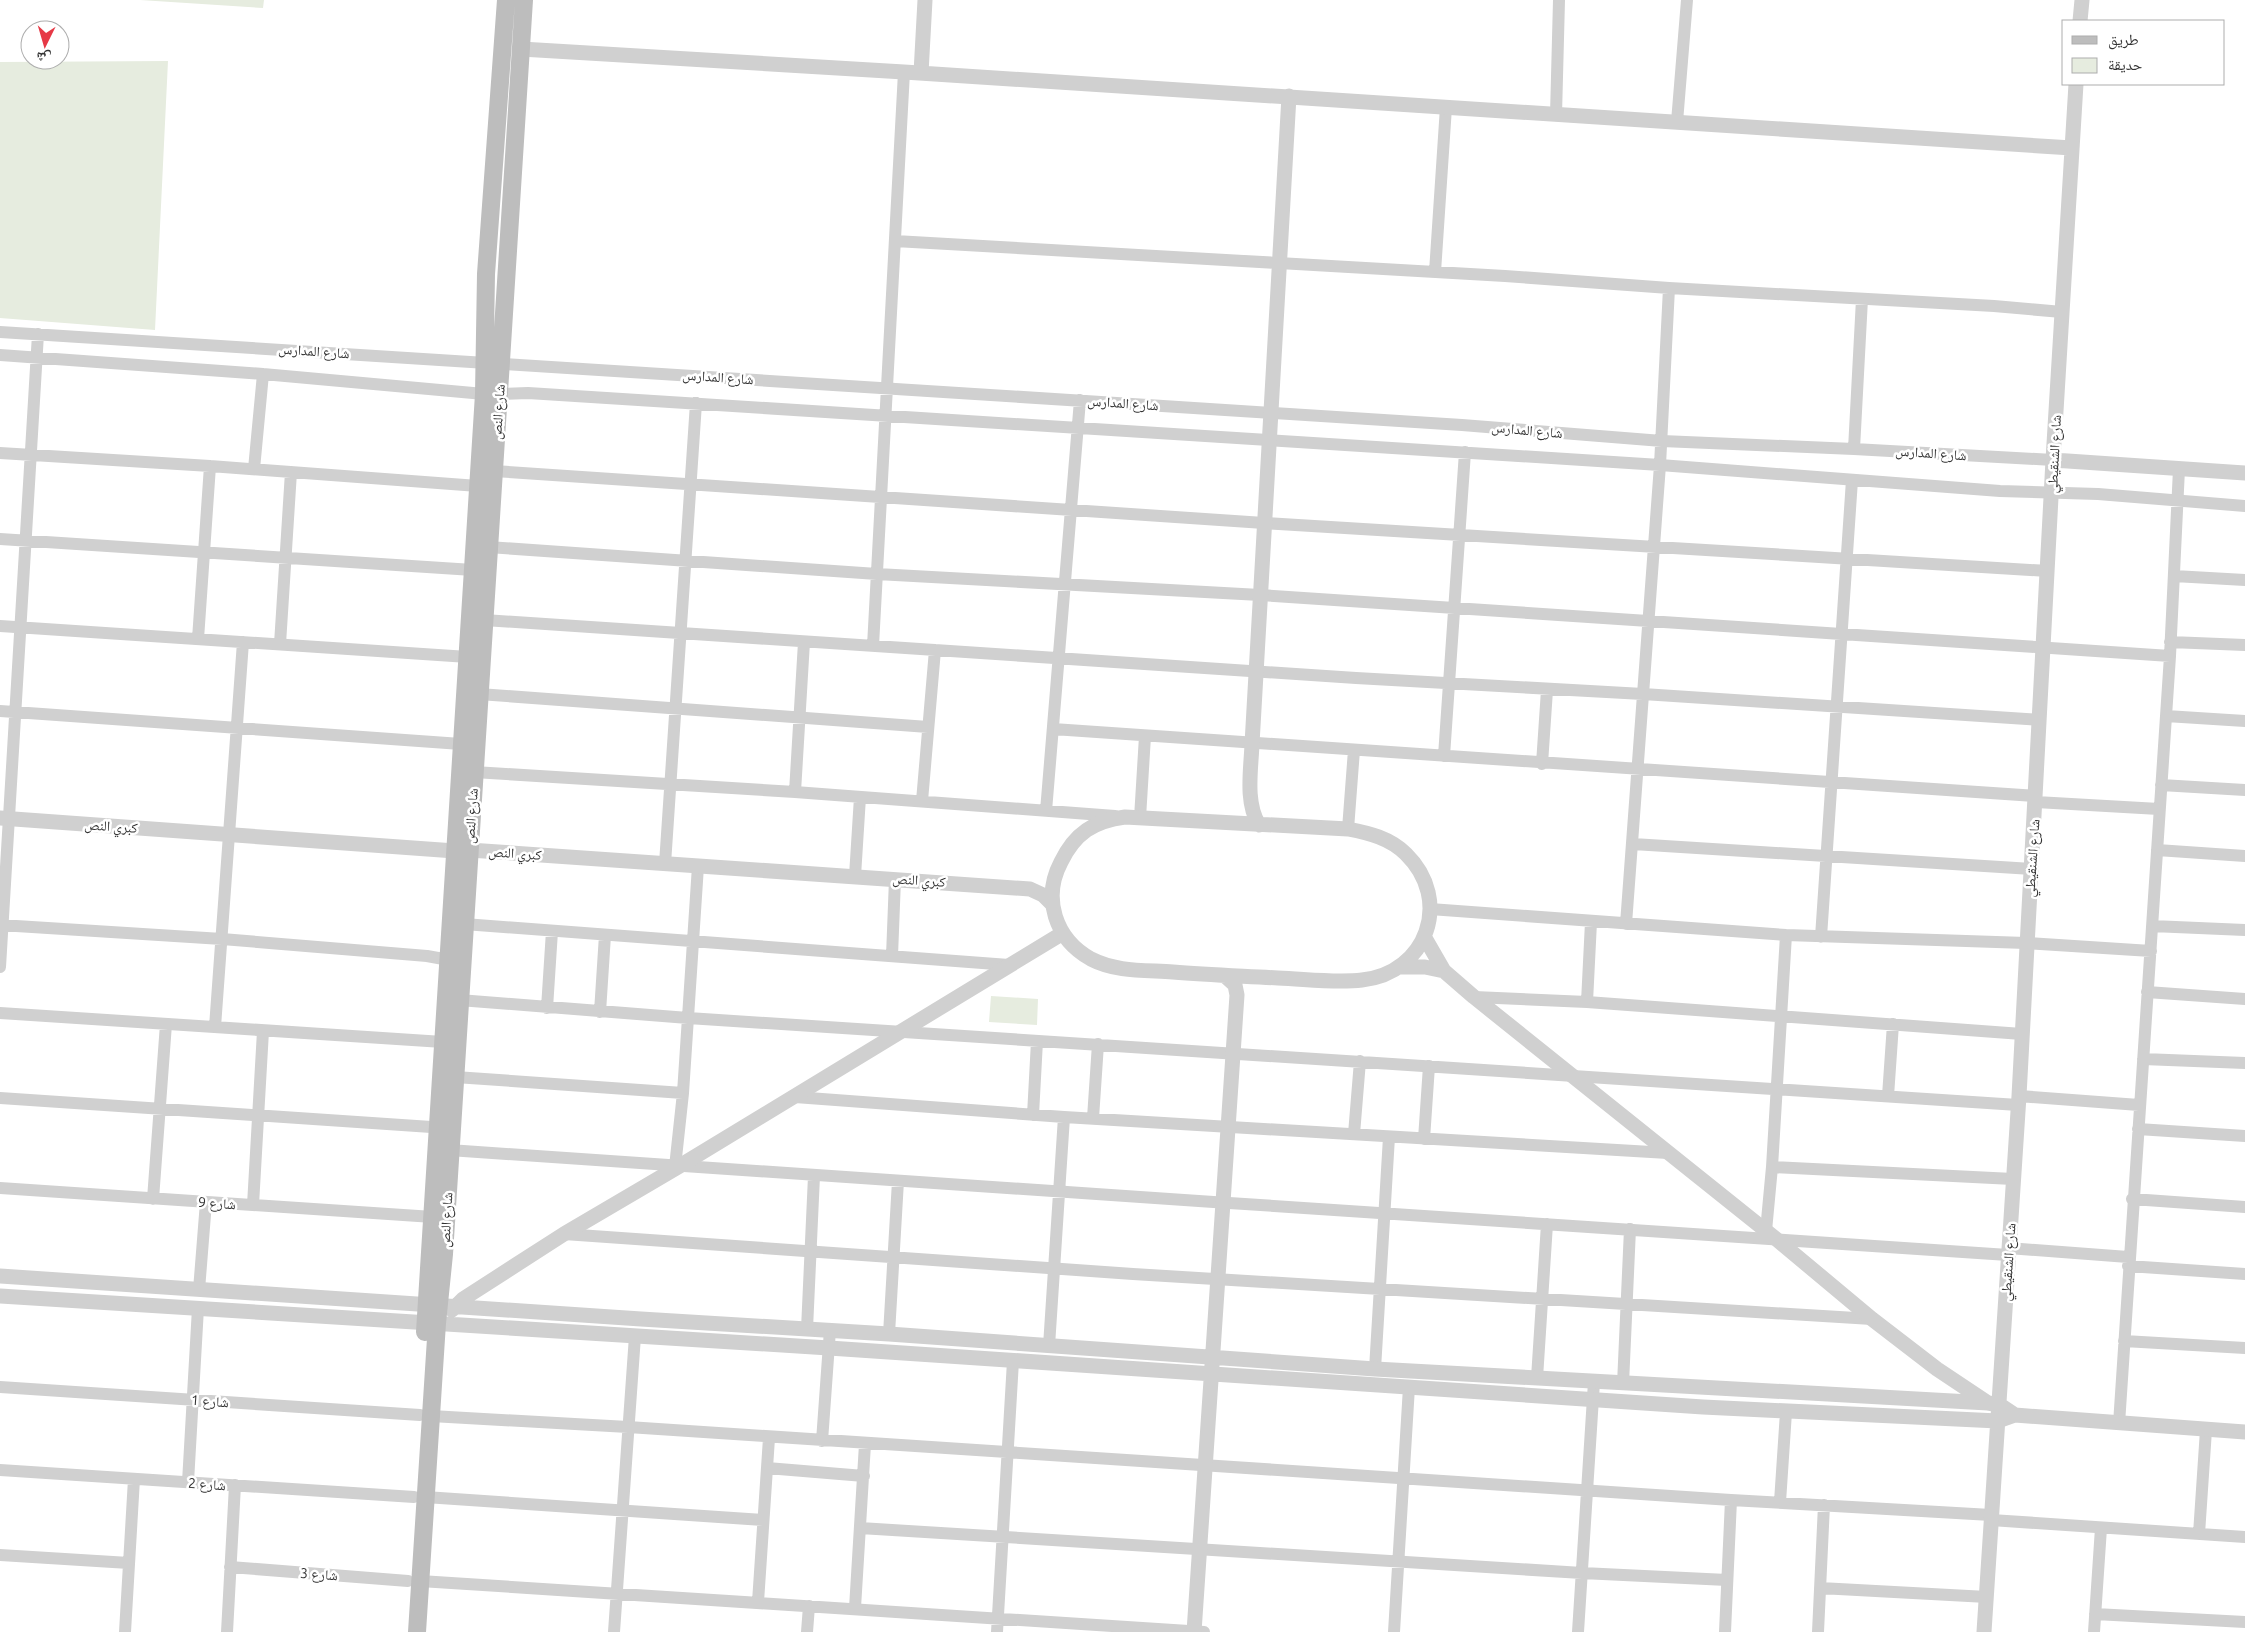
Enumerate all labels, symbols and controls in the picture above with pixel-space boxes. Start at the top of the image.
north arrow [20,20,70,70]
legend [2062,20,2225,85]
text: طريق [2108,31,2139,50]
text: ش [36,48,52,67]
text: حديقة [2108,56,2143,73]
street label: شارع المدارس [278,341,350,363]
street label: شارع المدارس [682,367,754,389]
street label: شارع النص [488,384,510,440]
street label: شارع المدارس [1087,393,1159,415]
street label: شارع الشنقيطي [2044,414,2068,494]
street label: شارع المدارس [1491,419,1563,443]
street label: شارع المدارس [1895,443,1967,465]
street label: شارع النص [461,788,483,844]
street label: كبري النص [84,816,138,839]
street label: شارع الشنقيطي [2021,818,2046,898]
street label: كبري النص [488,843,542,866]
street label: كبري النص [892,870,946,893]
street label: شارع النص [437,1192,457,1248]
street label: شارع 9 [197,1194,236,1214]
street label: شارع الشنقيطي [1997,1222,2022,1302]
street label: شارع 1 [190,1392,229,1412]
street label: شارع 2 [187,1475,226,1495]
street label: شارع 3 [299,1565,338,1585]

